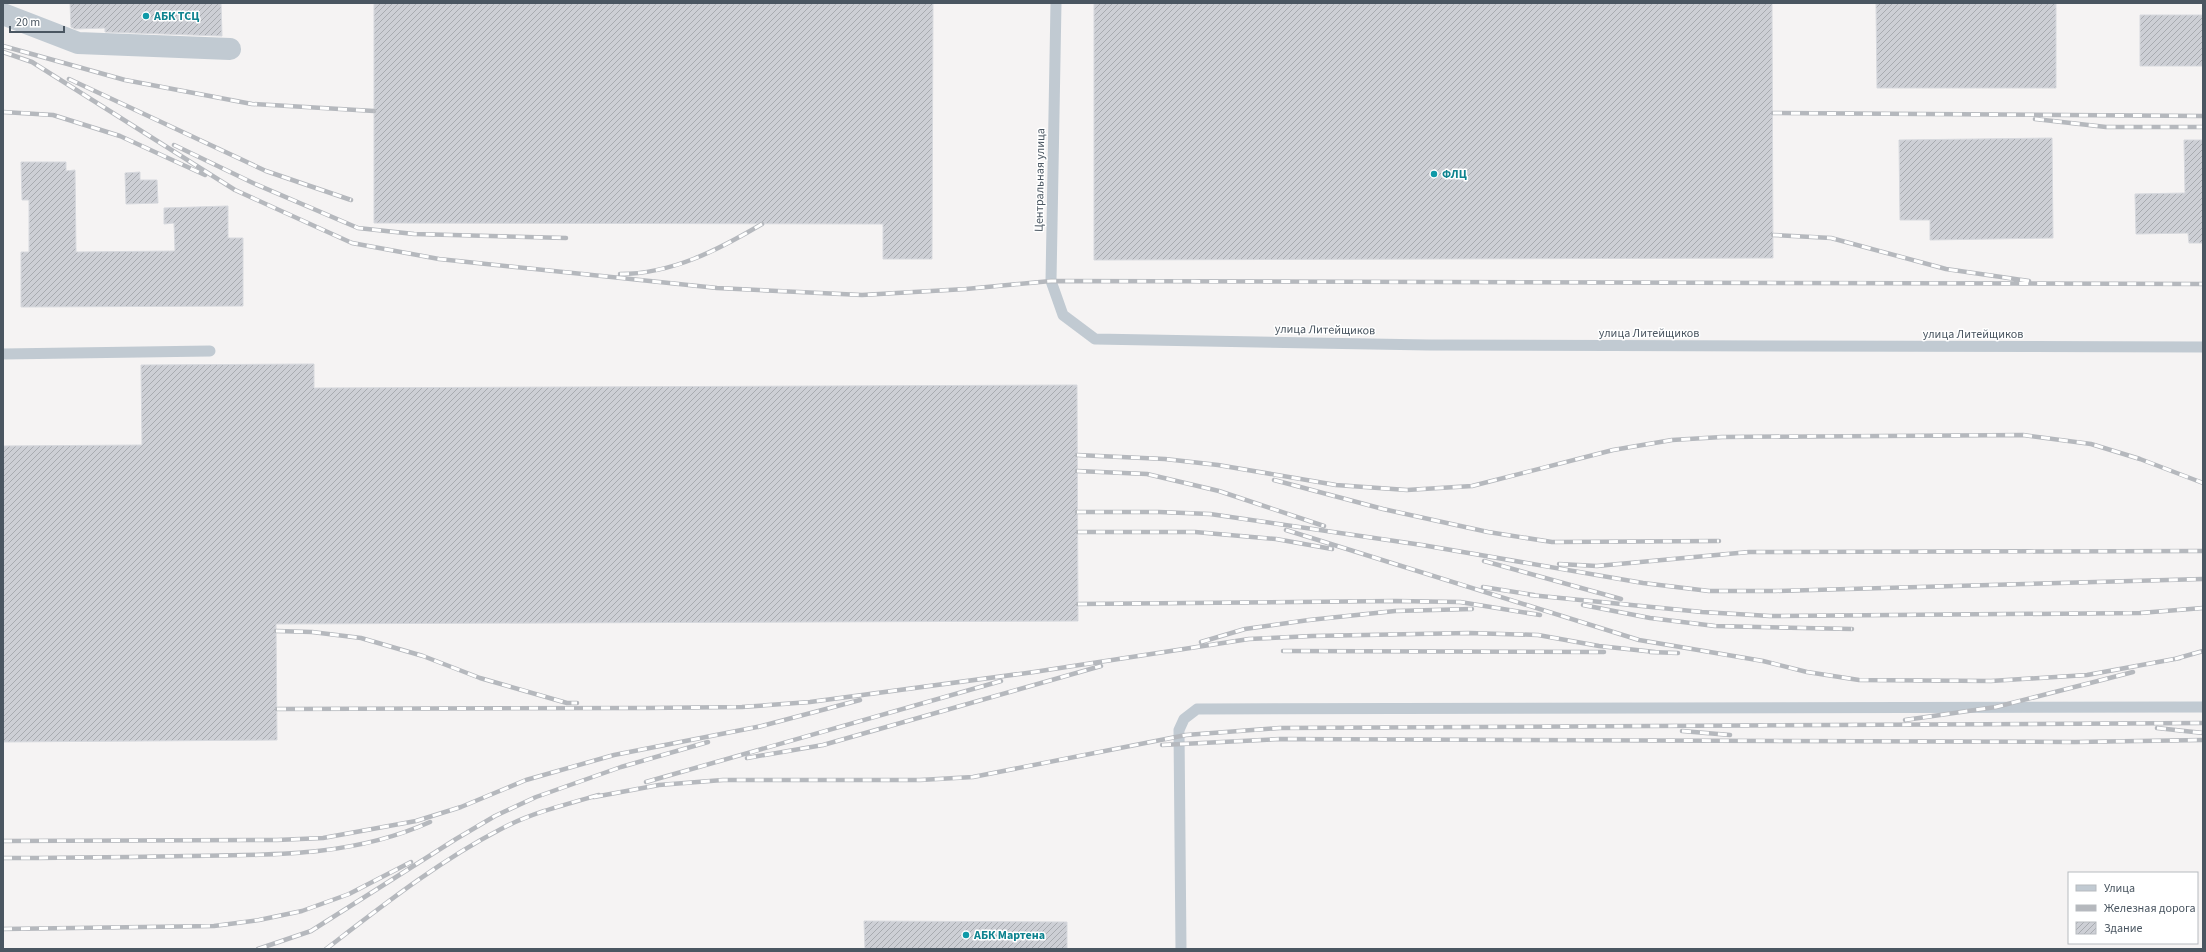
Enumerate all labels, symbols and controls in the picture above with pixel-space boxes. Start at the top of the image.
scale bar [10,8,64,34]
place label: АБК ТСЦ [153,8,199,25]
marker: АБК ТСЦ [141,11,151,21]
text: 20 m [16,14,40,31]
street label: Центральная улица [1031,128,1049,232]
place label: ФЛЦ [1442,166,1467,183]
marker: ФЛЦ [1429,169,1439,179]
street label: улица Литейщиков [1275,321,1375,339]
street label: улица Литейщиков [1599,325,1699,342]
street label: улица Литейщиков [1923,326,2023,343]
legend [2068,872,2198,944]
text: Улица [2104,880,2135,897]
text: Железная дорога [2104,900,2196,917]
text: Здание [2104,920,2143,937]
place label: АБК Мартена [973,927,1045,944]
marker: АБК Мартена [961,930,971,940]

